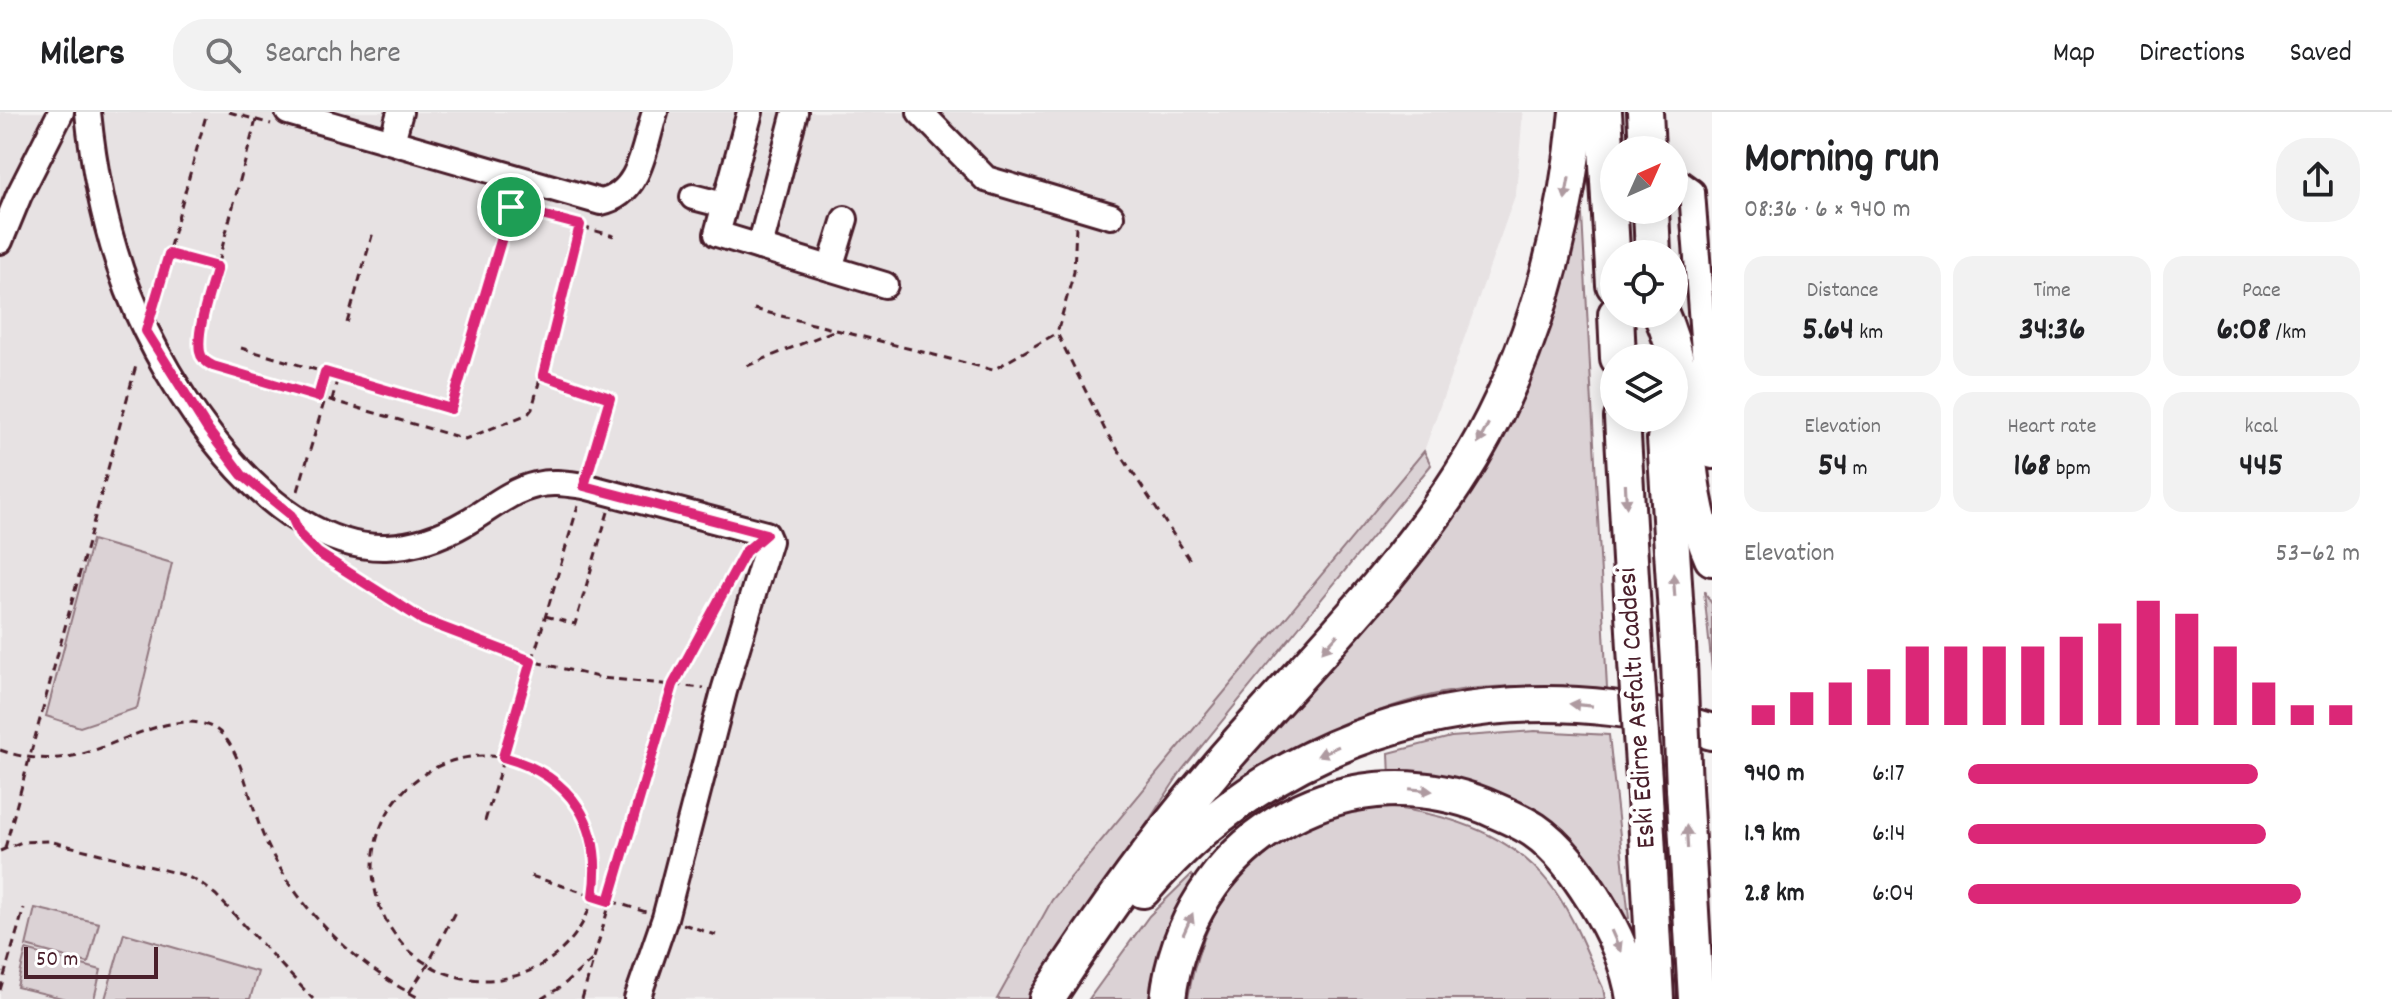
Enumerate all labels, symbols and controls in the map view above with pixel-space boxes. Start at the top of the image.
search box [173,19,733,91]
text: Milers [40,28,125,83]
icon: search [201,33,245,77]
text: Search here [265,34,401,77]
text: Map [2053,35,2095,75]
text: Directions [2139,35,2245,75]
text: Saved [2289,35,2352,75]
text: Morning run [1744,130,1939,193]
north arrow [1600,136,1688,224]
map controls [1600,136,1688,432]
button: share [2276,138,2360,222]
pin [477,173,545,241]
one-way arrow [1560,177,1572,202]
icon: arrive [489,185,533,229]
text: 08:36 · 6 × 940 m [1744,192,1911,229]
button: locate [1600,240,1688,328]
text: Distance [1807,276,1879,307]
text: Time [2033,276,2071,307]
text: Pace [2242,276,2281,307]
text: 5.64 [1802,307,1854,356]
text: 34:36 [2019,307,2085,356]
text: 6:08 [2216,307,2271,356]
text: km [1854,318,1883,349]
text: /km [2271,318,2306,349]
button: layers [1600,344,1688,432]
text: Elevation [1804,412,1881,443]
text: Heart rate [2008,412,2096,443]
text: kcal [2245,412,2278,443]
one-way arrow [1477,423,1490,446]
text: 54 [1818,443,1848,492]
text: 168 [2013,443,2051,492]
text: 445 [2239,443,2283,492]
text: m [1848,454,1868,485]
text: bpm [2051,454,2091,485]
one-way arrow [1620,484,1633,509]
text: Elevation [1744,536,1834,573]
text: 53–62 m [2276,536,2360,573]
street label: Eski Edirne Asfaltı Caddesi [1609,566,1669,850]
one-way arrow [1667,572,1680,597]
one-way arrow [1321,634,1339,653]
one-way arrow [1568,699,1593,712]
one-way arrow [1316,744,1340,757]
text: 940 m [1744,756,1805,793]
text: 6:17 [1872,756,1905,793]
one-way arrow [1409,784,1434,797]
text: 1.9 km [1744,816,1800,853]
text: 6:14 [1872,816,1906,853]
one-way arrow [1680,824,1693,849]
text: 2.8 km [1744,876,1805,913]
text: 6:04 [1872,876,1914,913]
one-way arrow [1181,913,1195,936]
one-way arrow [1609,929,1622,953]
scale bar [24,943,158,979]
text: 50 m [36,945,78,976]

